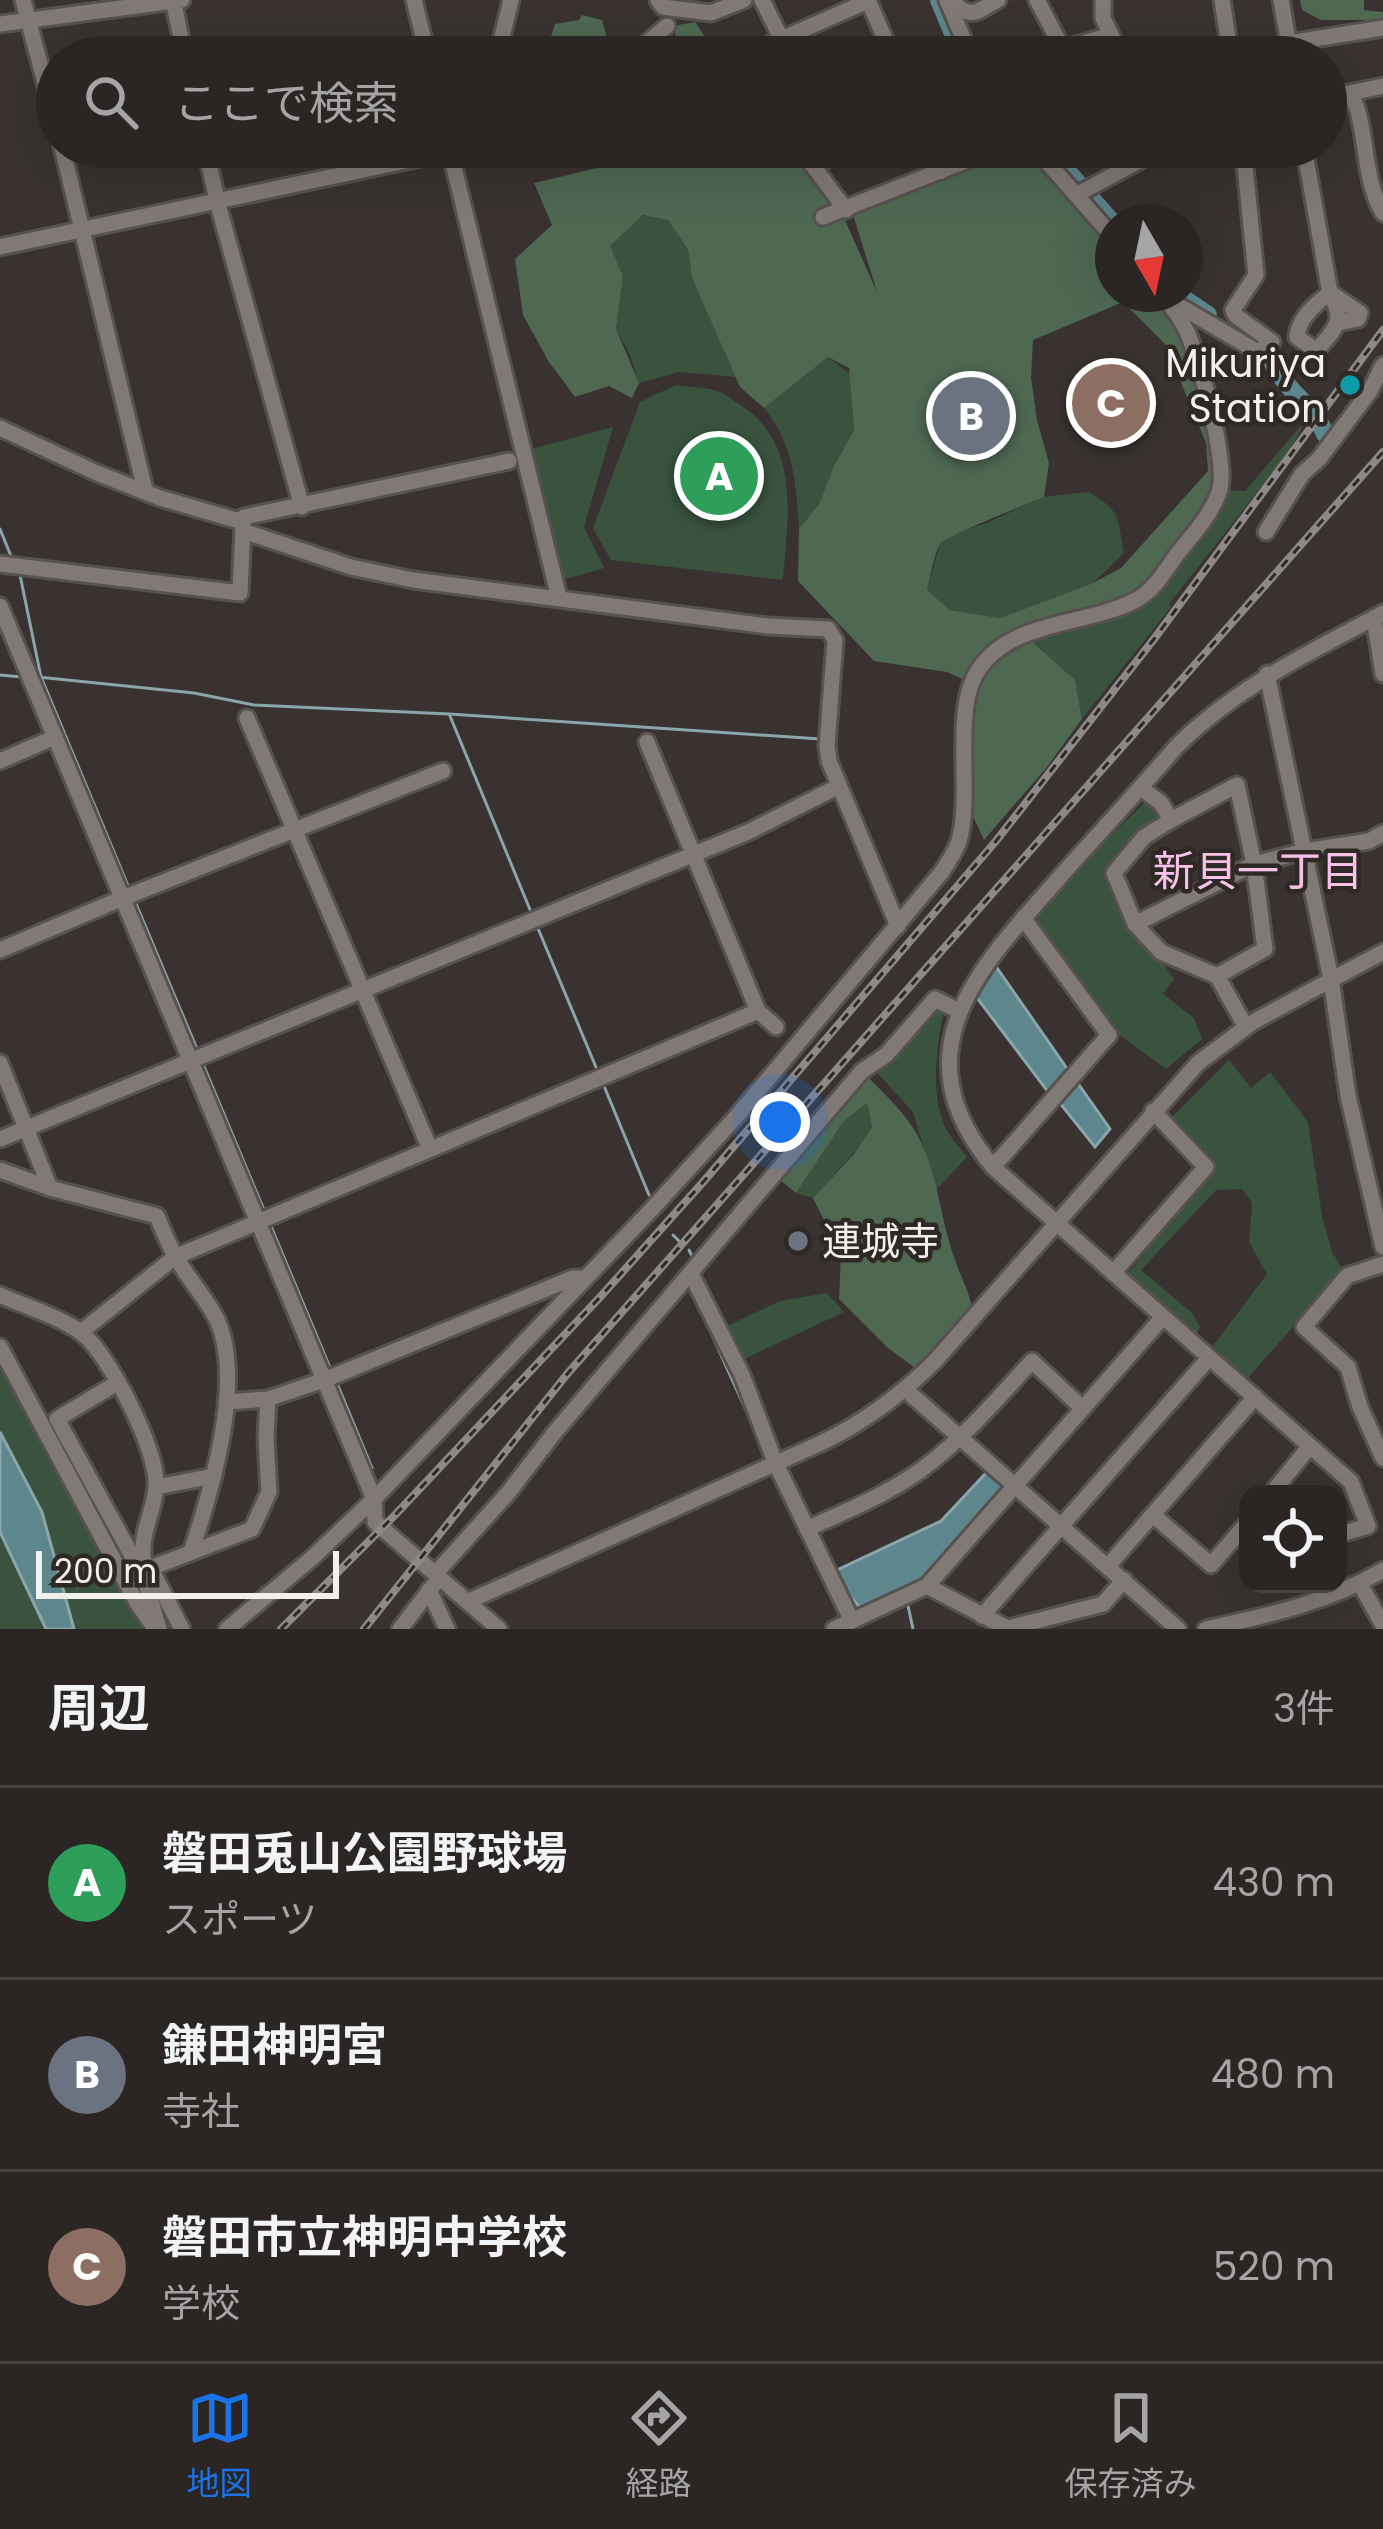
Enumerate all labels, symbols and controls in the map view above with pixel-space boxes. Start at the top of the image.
search box [36,36,1347,168]
icon: search [78,69,144,135]
text: ここで検索 [174,72,399,135]
north arrow [1095,204,1203,312]
place label: Mikuriya Station [1165,336,1326,436]
pin: C [1072,358,1150,448]
pin: B [932,371,1010,461]
marker: Mikuriya Station [1337,372,1363,398]
pin: A [680,431,758,521]
district label: 新貝一丁目 [1153,842,1363,901]
your location [750,1092,810,1152]
place label: 連城寺 [822,1214,939,1269]
marker: 連城寺 [785,1228,811,1254]
map controls [1239,1485,1347,1593]
button: locate [1239,1485,1347,1593]
scale bar [36,1545,339,1598]
text: 200 m [54,1548,157,1595]
text: 周辺 [48,1672,150,1744]
text: 3件 [1273,1681,1335,1736]
text: 磐田兎山公園野球場 [162,1822,567,1885]
text: A [73,1855,101,1910]
text: 430 m [1212,1855,1335,1910]
text: スポーツ [162,1892,317,1947]
text: 鎌田神明宮 [162,2014,387,2077]
text: B [74,2047,100,2102]
text: 480 m [1211,2047,1335,2102]
text: 寺社 [162,2084,240,2139]
text: 磐田市立神明中学校 [162,2206,567,2269]
text: C [72,2239,102,2294]
text: 520 m [1213,2239,1335,2294]
text: 学校 [162,2276,240,2331]
tab: 地図 [187,2385,253,2509]
tab: 経路 [626,2385,692,2509]
tab: 保存済み [1065,2385,1197,2509]

